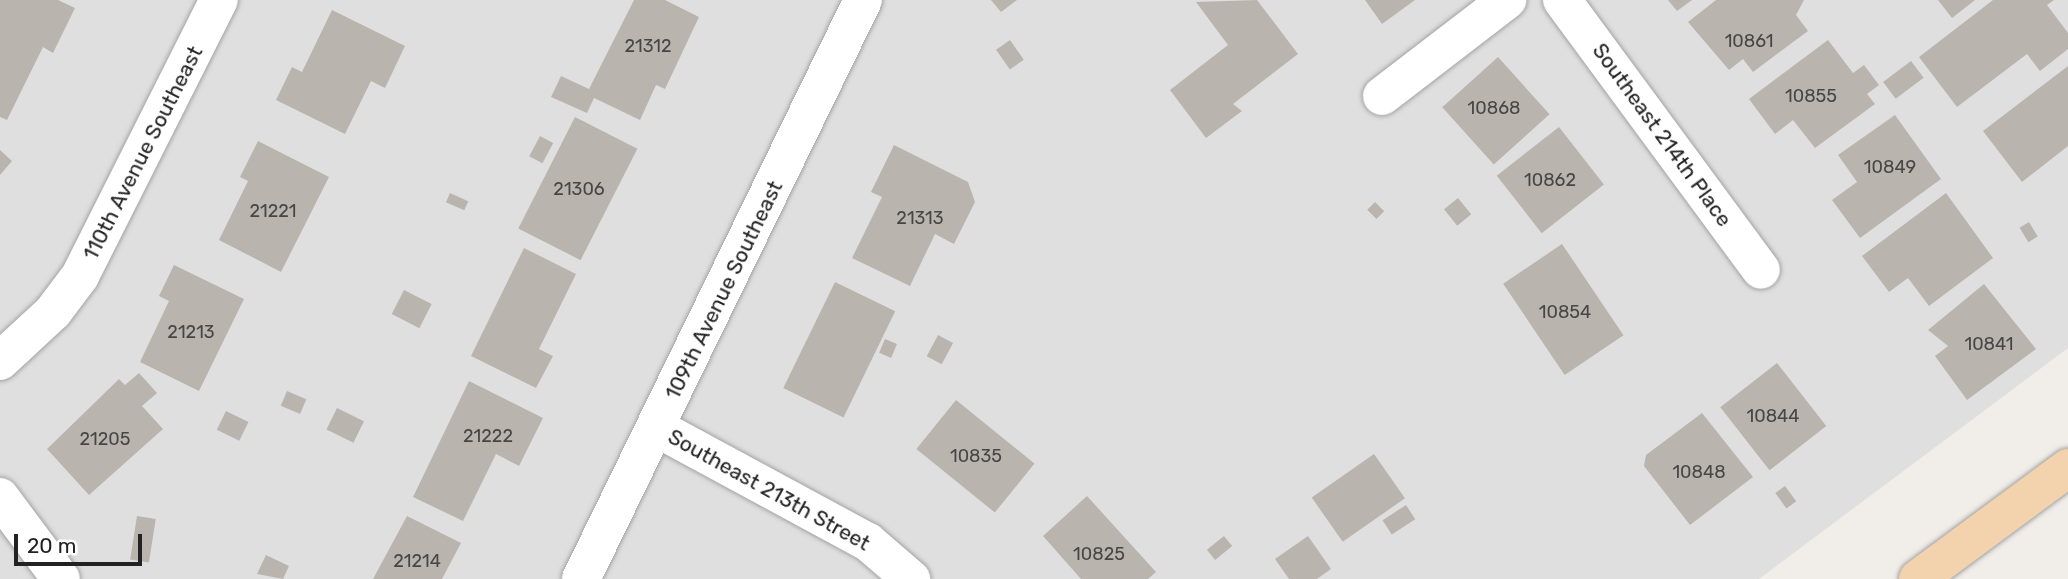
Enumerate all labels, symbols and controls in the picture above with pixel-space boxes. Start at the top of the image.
house number: 10861 [1725,30,1773,52]
house number: 21312 [624,35,672,57]
street label: Southeast 214th Place [1587,39,1737,231]
street label: 110th Avenue Southeast [78,42,208,264]
house number: 10855 [1785,85,1837,107]
house number: 10868 [1468,97,1520,119]
house number: 10849 [1864,156,1916,178]
house number: 10862 [1524,169,1576,191]
street label: 109th Avenue Southeast [660,176,788,404]
house number: 21306 [553,178,605,200]
house number: 21221 [249,200,297,222]
house number: 21313 [896,207,944,229]
house number: 10854 [1539,301,1591,323]
house number: 21213 [167,321,215,343]
house number: 10841 [1964,333,2014,355]
house number: 10844 [1747,405,1799,427]
street label: Southeast 213th Street [664,424,874,556]
house number: 21222 [463,425,513,447]
house number: 21205 [80,428,130,450]
house number: 10835 [950,445,1002,467]
house number: 10848 [1672,461,1726,483]
scale bar [18,520,145,564]
text: 20 m [27,533,76,558]
house number: 10825 [1073,543,1125,565]
house number: 21214 [393,550,441,572]

